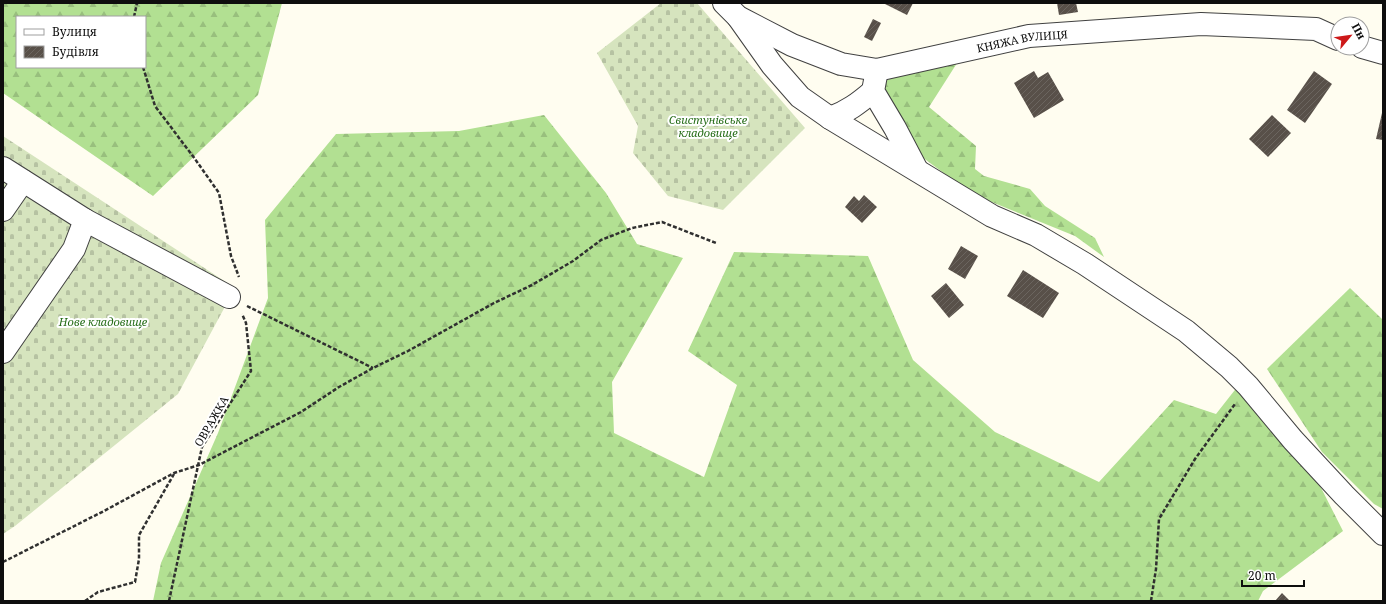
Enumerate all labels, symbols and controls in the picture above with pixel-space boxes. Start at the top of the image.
legend [16,16,146,68]
north arrow [1330,16,1370,56]
text: Пн [1349,20,1370,42]
text: Вулиця [52,23,97,40]
street label: КНЯЖА ВУЛИЦЯ [975,26,1068,55]
text: Будівля [52,43,99,60]
park label: Свистунівське кладовище [669,112,748,140]
park label: Нове кладовище [58,314,148,329]
street label: ОВРАЖКА [190,393,232,449]
scale bar [1242,562,1304,588]
text: 20 m [1248,567,1276,584]

